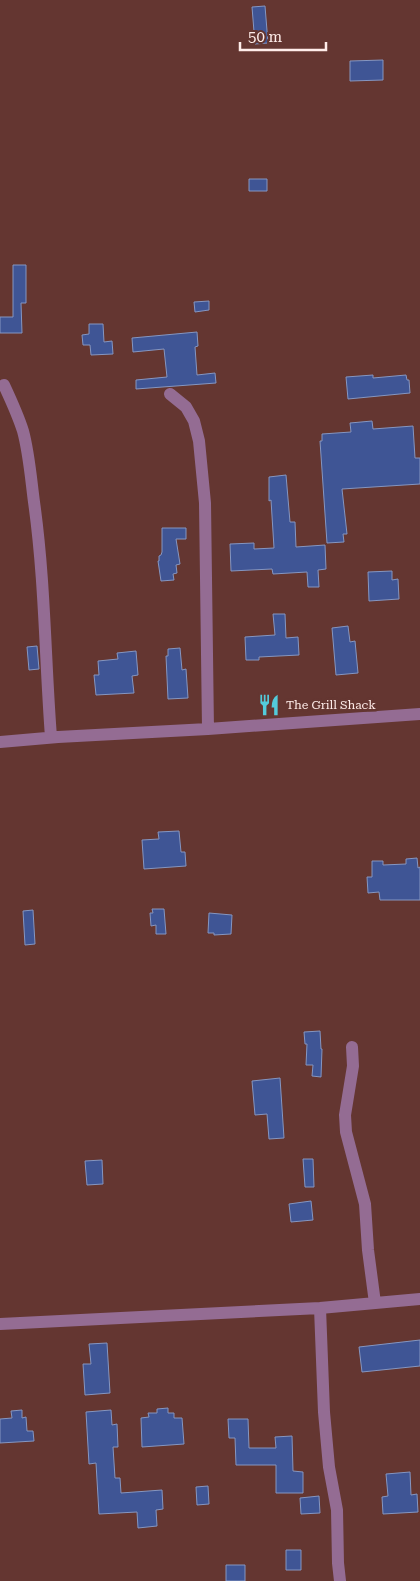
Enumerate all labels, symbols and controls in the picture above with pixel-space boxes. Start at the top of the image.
scale bar [240,20,326,52]
text: 50 m [248,28,283,46]
restaurant icon: The Grill Shack [256,692,282,718]
place label: The Grill Shack [286,698,376,712]

